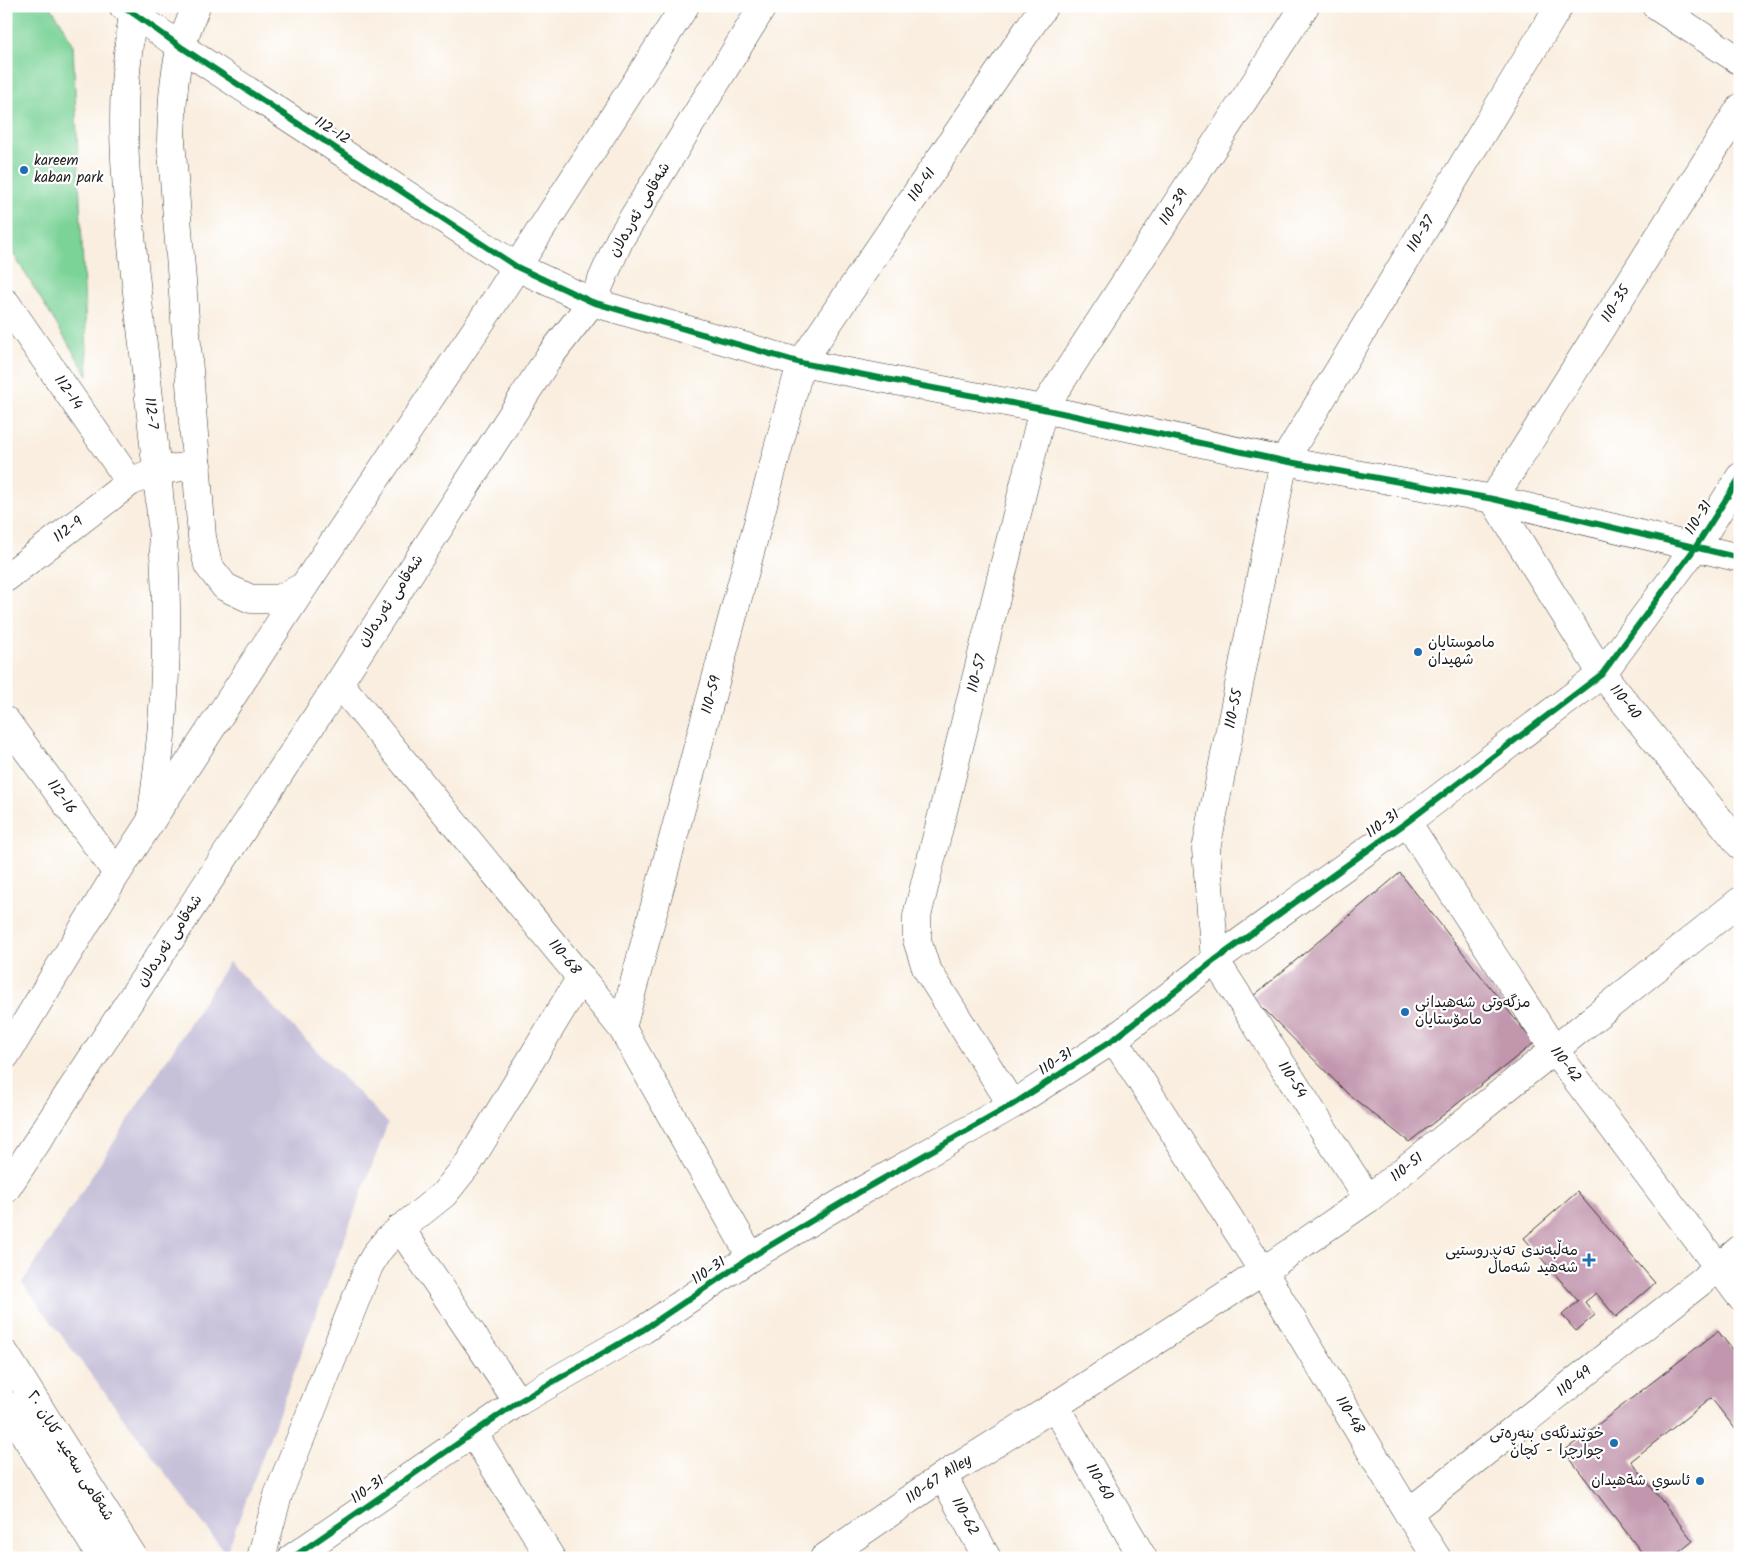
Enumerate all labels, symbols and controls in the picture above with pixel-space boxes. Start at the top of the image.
street label: 112-12 [309,110,355,152]
place label: kareem kaban park [34,149,104,190]
street label: شەقامی ئەردەلان [603,158,677,262]
street label: 110-41 [902,163,943,207]
marker: kareem kaban park [18,164,30,176]
street label: 110-39 [1153,184,1195,231]
street label: 110-37 [1401,210,1442,257]
street label: 110-35 [1595,280,1637,328]
street label: 112-14 [47,370,89,415]
street label: 112-7 [137,396,165,431]
street label: 110-31 [1679,496,1719,540]
street label: 112-9 [48,510,89,549]
street label: شەقامی ئەردەلان [352,550,430,652]
place label: ماموستايان شهيدان [1428,631,1495,672]
marker: ماموستايان شهيدان [1412,646,1424,658]
street label: 110-57 [961,651,994,695]
street label: 110-59 [695,672,729,717]
street label: 110-40 [1603,679,1647,726]
street label: 110-55 [1218,686,1250,731]
street label: 112-16 [41,774,82,819]
street label: 110-31 [1361,803,1405,845]
street label: شەقامی ئەردەلان [131,890,209,992]
street label: 110-68 [542,934,587,982]
place label: مزگەوتی شەهیدانی مامۆستایان [1415,991,1530,1032]
marker: مزگەوتی شەهیدانی مامۆستایان [1399,1006,1411,1018]
street label: 110-31 [1034,1042,1078,1082]
street label: 110-42 [1543,1042,1587,1088]
street label: 110-54 [1271,1057,1313,1103]
street label: 110-51 [1385,1147,1429,1188]
place label: مەڵبەندی تەندروستیی شەهید شەماڵ [1445,1239,1578,1280]
street label: 110-31 [687,1251,731,1291]
marker: مەڵبەندی تەندروستیی شەهید شەماڵ [1582,1253,1596,1267]
street label: 110-49 [1551,1359,1598,1403]
street label: شەقامی سەعید کابان ٢٠ [20,1386,120,1526]
street label: 110-48 [1329,1392,1371,1440]
place label: خوێندنگەی بنەڕەتی چوارچرا - کچان [1489,1422,1604,1463]
marker: خوێندنگەی بنەڕەتی چوارچرا - کچان [1608,1437,1620,1449]
street label: 110-67 Alley [901,1448,977,1510]
street label: 110-60 [1079,1459,1120,1506]
street label: 110-31 [346,1469,390,1510]
place label: ئاسوي شةهيدان [1591,1469,1690,1493]
marker: ئاسوي شةهيدان [1694,1475,1706,1487]
street label: 110-62 [945,1493,985,1540]

